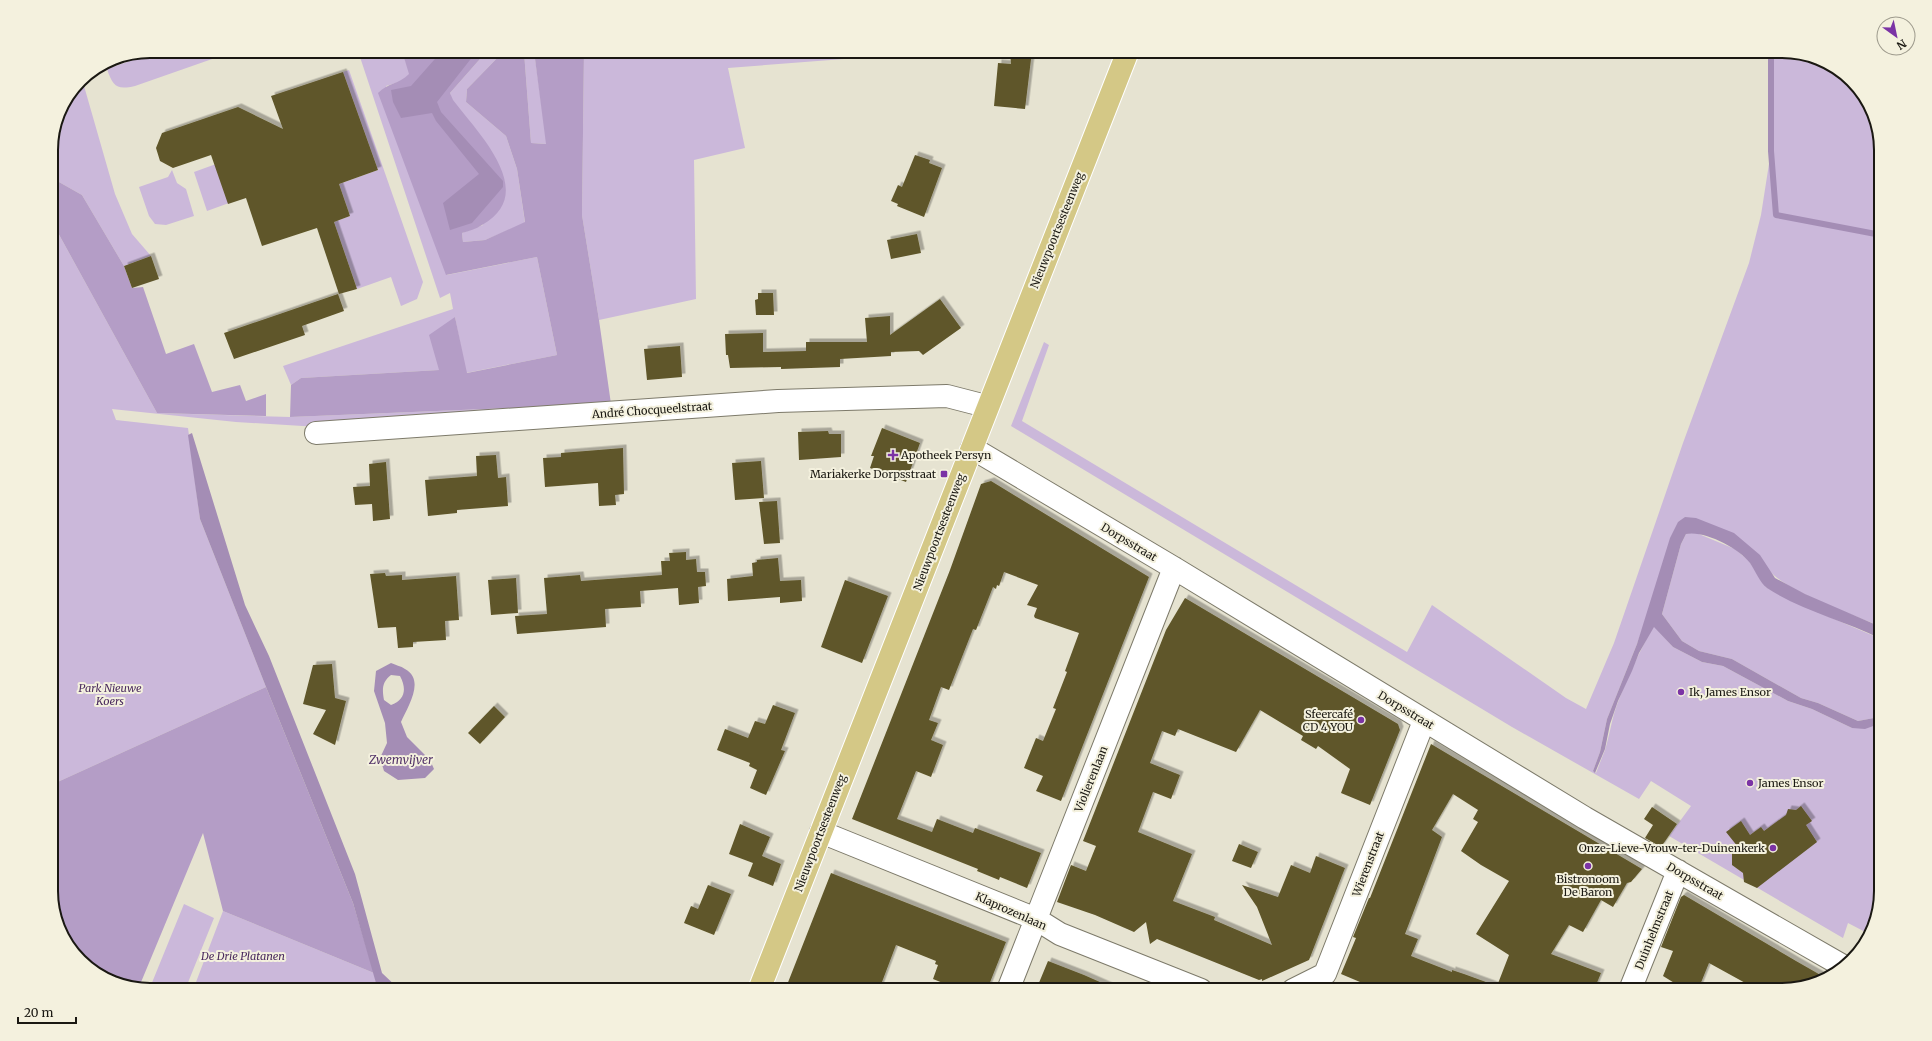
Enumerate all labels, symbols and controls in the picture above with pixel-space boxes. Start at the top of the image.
north arrow [1876,16,1916,56]
text: N [1894,36,1909,53]
street label: Nieuwpoortsesteenweg [1027,169,1087,290]
street label: André Chocqueelstraat [590,399,713,421]
place label: Apotheek Persyn [900,448,992,462]
marker: Apotheek Persyn [888,450,898,460]
place label: Mariakerke Dorpsstraat [810,467,937,481]
marker: Mariakerke Dorpsstraat [939,469,949,479]
street label: Nieuwpoortsesteenweg [910,471,968,593]
street label: Dorpsstraat [1099,520,1160,565]
park label: Park Nieuwe Koers [78,681,142,708]
place label: Ik, James Ensor [1689,685,1771,699]
marker: Ik, James Ensor [1676,687,1686,697]
street label: Dorpsstraat [1376,688,1437,733]
place label: Sfeercafé CD 4 YOU [1303,707,1353,734]
marker: Sfeercafé CD 4 YOU [1356,715,1366,725]
street label: Violierenlaan [1071,743,1111,815]
water label: Zwemvijver [368,752,434,767]
street label: Nieuwpoortsesteenweg [791,772,849,894]
place label: James Ensor [1757,776,1823,790]
marker: James Ensor [1745,778,1755,788]
street label: Wierenstraat [1349,829,1387,899]
place label: Onze-Lieve-Vrouw-ter-Duinenkerk [1579,841,1765,855]
marker: Onze-Lieve-Vrouw-ter-Duinenkerk [1768,843,1778,853]
street label: Dorpsstraat [1664,859,1726,903]
marker: Bistronoom De Baron [1583,861,1593,871]
place label: Bistronoom De Baron [1556,872,1620,899]
street label: Duinhelmstraat [1632,888,1676,972]
street label: Klaprozenlaan [973,889,1049,933]
park label: De Drie Platanen [200,949,285,963]
scale bar [18,999,76,1025]
text: 20 m [24,1005,53,1020]

